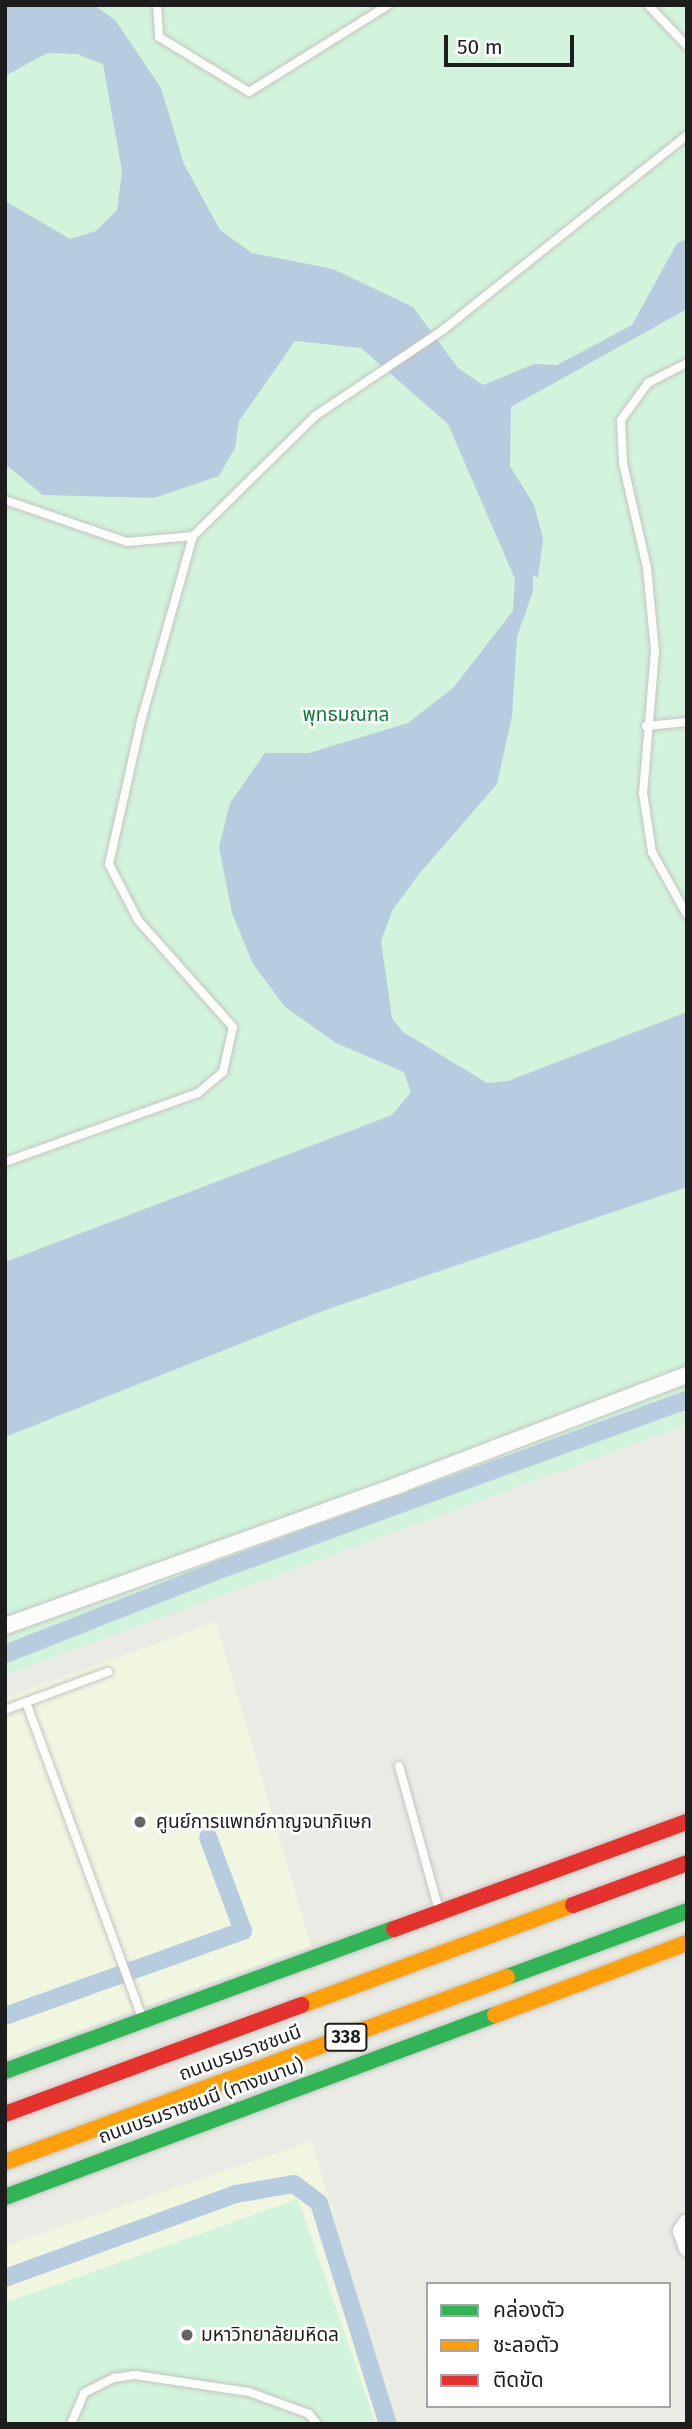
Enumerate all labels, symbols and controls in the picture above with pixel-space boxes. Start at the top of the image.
scale bar [447,21,576,65]
text: 50 m [457,34,503,60]
park label: พุทธมณฑล [303,704,389,726]
place label: ศูนย์การแพทย์กาญจนาภิเษก [156,1811,372,1833]
marker: ศูนย์การแพทย์กาญจนาภิเษก [130,1812,150,1832]
street label: ถนนบรมราชชนนี [176,2020,304,2086]
road number: 338 [323,2022,369,2052]
street label: ถนนบรมราชชนนี (ทางขนาน) [95,2053,307,2149]
legend [426,2282,671,2408]
text: คล่องตัว [493,2297,565,2323]
place label: มหาวิทยาลัยมหิดล [201,2324,339,2346]
marker: มหาวิทยาลัยมหิดล [179,2327,195,2343]
text: ชะลอตัว [493,2332,559,2358]
text: ติดขัด [493,2367,544,2393]

